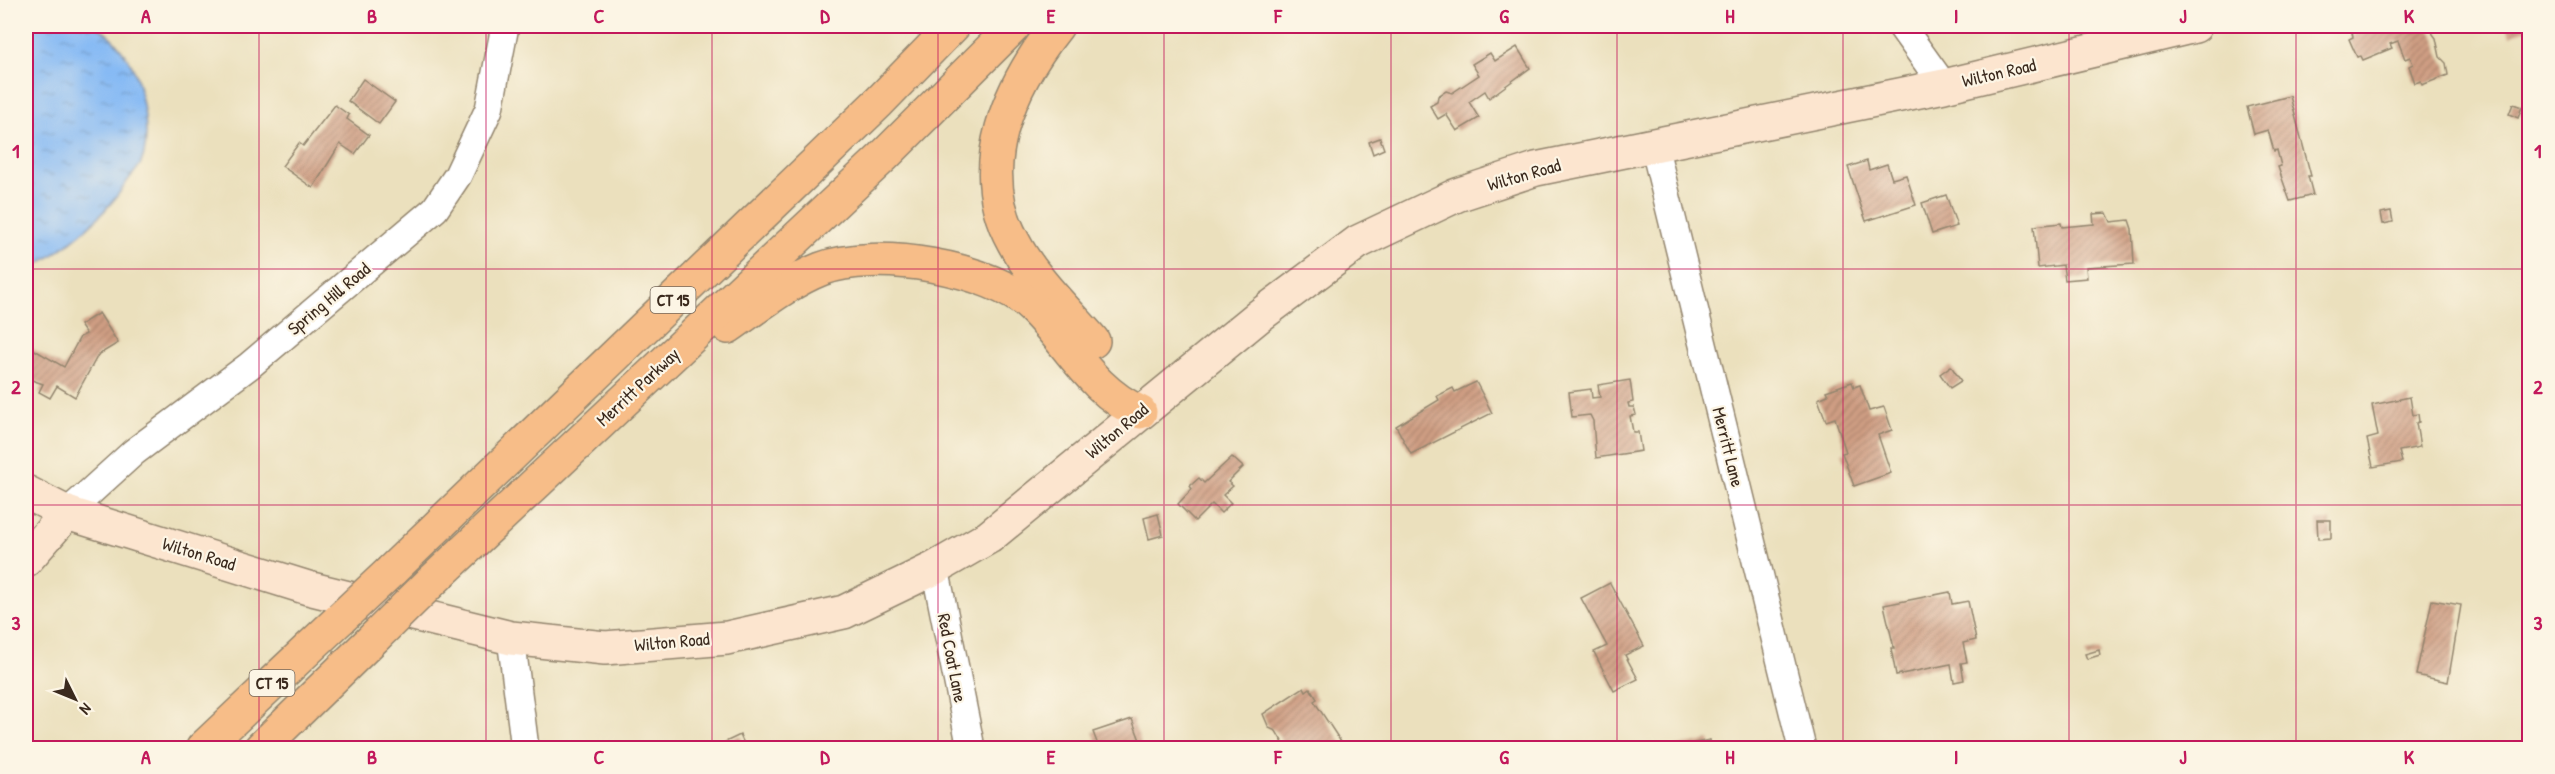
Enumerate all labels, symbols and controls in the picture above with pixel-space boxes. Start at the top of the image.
text: A [141,2,151,29]
text: B [367,2,377,29]
text: C [594,2,605,29]
text: D [820,2,830,29]
text: E [1047,2,1056,29]
text: F [1273,2,1283,29]
text: G [1499,2,1509,29]
text: H [1725,2,1735,29]
text: I [1954,2,1958,29]
text: J [2179,2,2187,29]
text: K [2404,2,2415,29]
street label: Wilton Road [1959,52,2038,93]
text: 1 [12,137,20,164]
text: 1 [2534,137,2542,164]
street label: Wilton Road [1484,152,1563,197]
street label: Spring Hill Road [282,257,375,341]
road number: CT 15 [650,287,696,313]
street label: Merritt Parkway [591,341,685,432]
text: 2 [11,373,21,400]
text: 2 [2533,373,2543,400]
street label: Wilton Road [1080,397,1153,464]
street label: Merritt Lane [1707,404,1750,489]
street label: Wilton Road [160,531,239,576]
text: 3 [12,609,21,636]
text: 3 [2534,609,2543,636]
street label: Red Coat Lane [932,611,973,704]
street label: Wilton Road [633,626,710,657]
north arrow [45,669,105,729]
road number: CT 15 [250,670,294,696]
text: N [75,699,97,720]
text: A [141,743,151,770]
text: B [367,743,377,770]
text: C [594,743,605,770]
text: D [820,743,830,770]
text: E [1047,743,1056,770]
text: F [1273,743,1283,770]
text: G [1499,743,1509,770]
text: H [1725,743,1735,770]
text: I [1954,743,1958,770]
text: J [2179,743,2187,770]
text: K [2404,743,2415,770]

